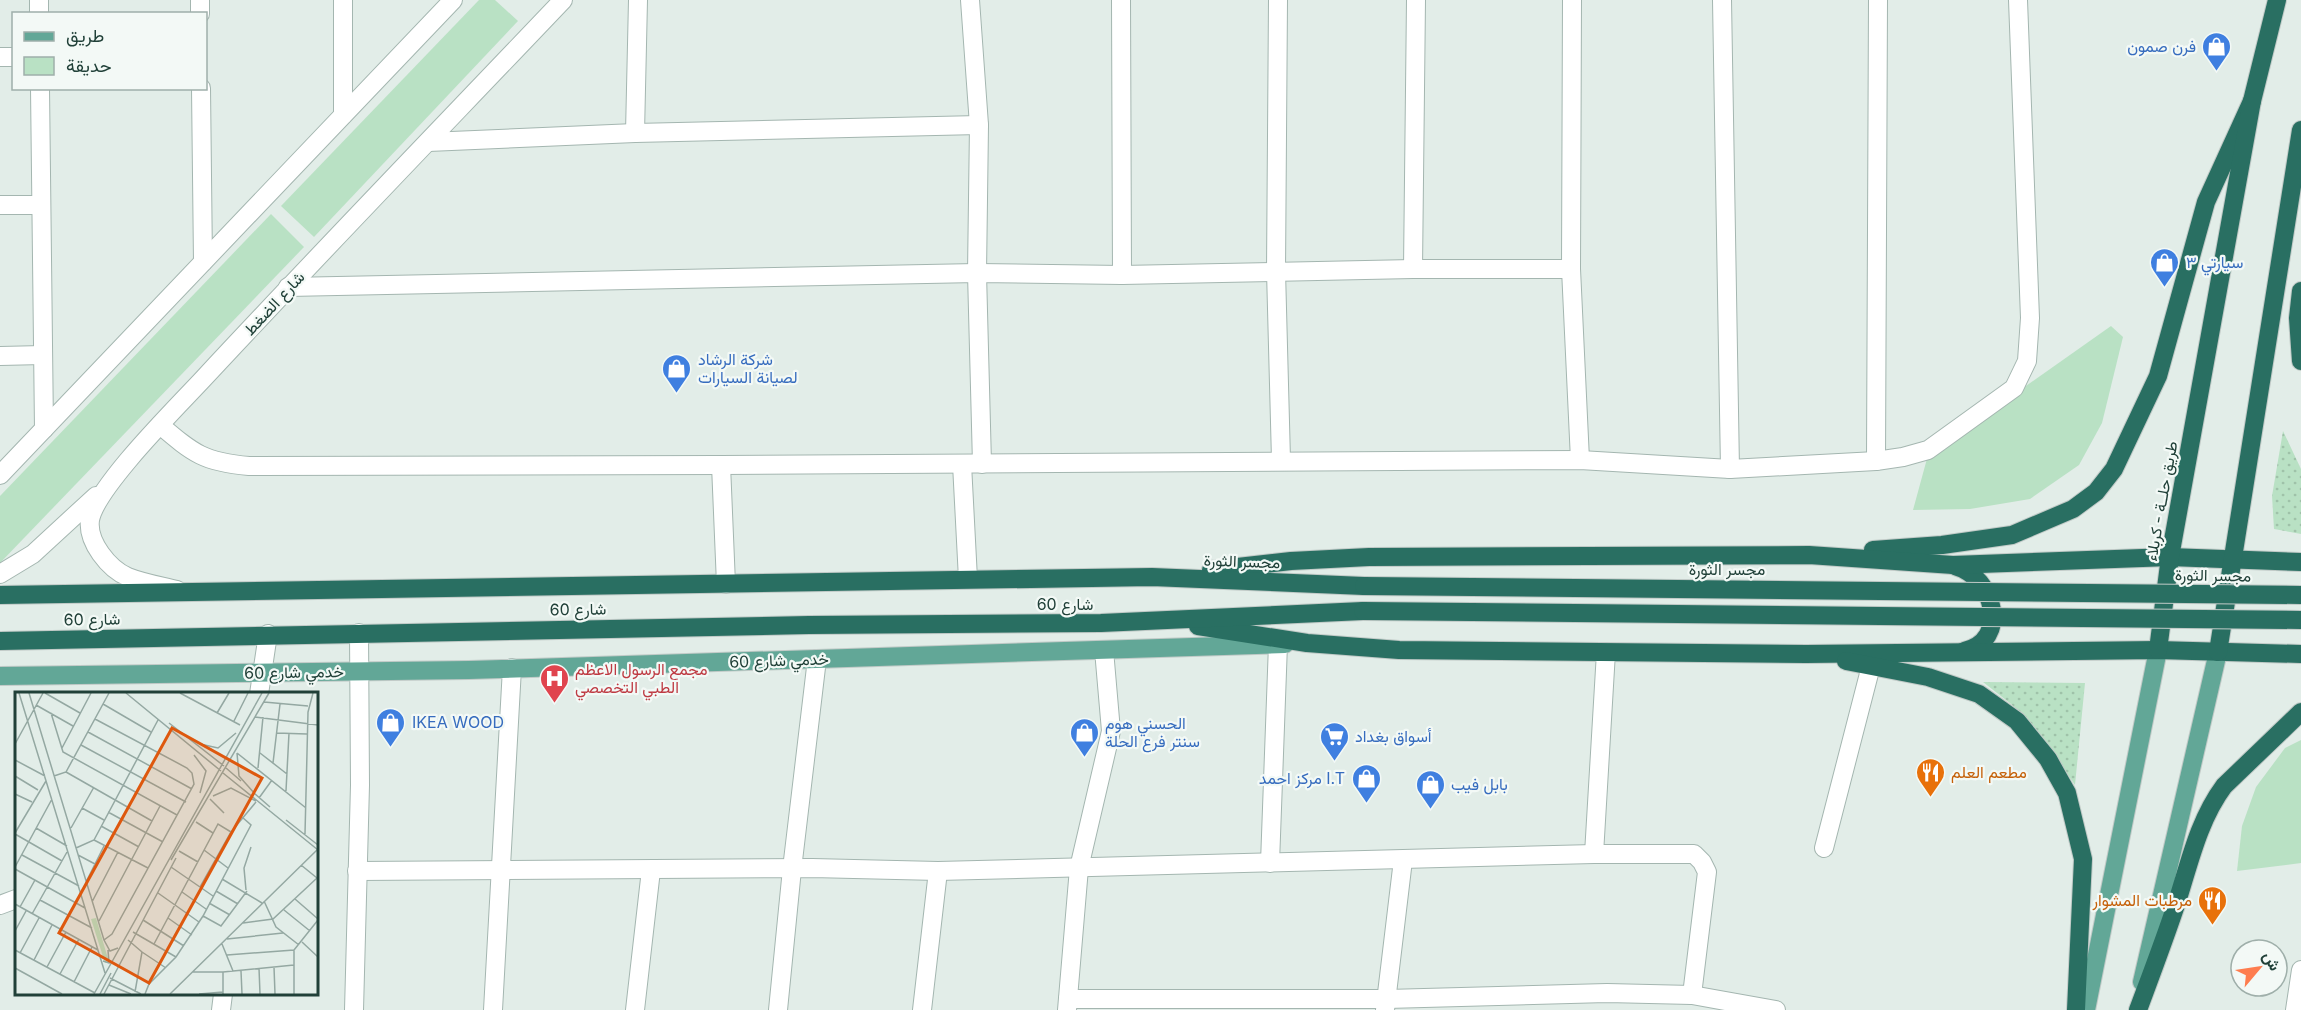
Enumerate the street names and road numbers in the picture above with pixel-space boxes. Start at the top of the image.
street label: شارع الضغط [239,267,310,340]
street label: طريق حلــة - كربلاء [2141,439,2182,563]
street label: مجسر الثورة [1203,550,1281,573]
street label: مجسر الثورة [1689,559,1765,580]
street label: مجسر الثورة [2175,564,2251,587]
street label: شارع 60 [1037,594,1093,616]
street label: شارع 60 [549,599,607,621]
street label: شارع 60 [63,609,121,631]
street label: خدمي شارع 60 [729,648,830,676]
street label: خدمي شارع 60 [244,661,344,687]

